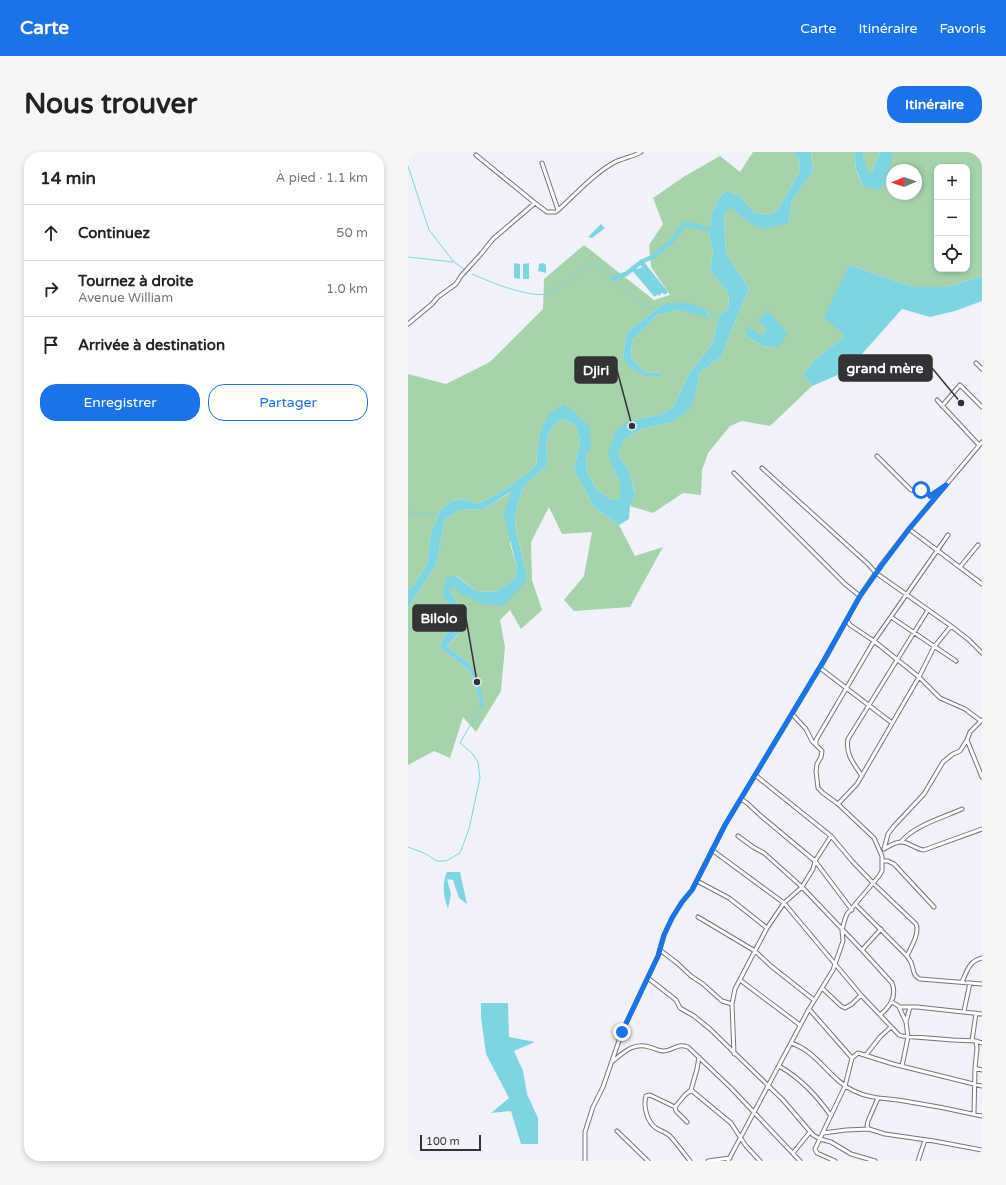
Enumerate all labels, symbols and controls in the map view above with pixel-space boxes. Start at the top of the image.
text: Carte [20,17,69,39]
text: Carte [800,20,836,37]
text: Itinéraire [858,20,917,37]
text: Favoris [939,20,986,37]
button: Itinéraire [887,86,982,123]
text: Nous trouver [24,87,197,121]
north arrow [886,164,922,200]
map controls [934,164,970,272]
button: + [934,164,970,200]
text: 14 min [40,168,96,189]
text: À pied · 1.1 km [276,170,368,186]
button: − [934,200,970,236]
icon: ahead [40,222,62,244]
text: Continuez [78,224,150,242]
text: 50 m [336,225,368,241]
button: locate [934,236,970,272]
text: Tournez à droite [78,272,193,290]
icon: right [40,278,62,300]
text: 1.0 km [326,281,368,297]
text: Avenue William [78,290,173,306]
icon: arrive [40,334,62,356]
text: Arrivée à destination [78,336,225,354]
callout: grand mère [839,355,932,381]
callout: Djiri [575,357,617,383]
text: grand mère [847,360,924,377]
text: Djiri [583,362,609,379]
button: Enregistrer [40,384,200,421]
button: Partager [208,384,368,421]
route start [912,481,930,499]
callout: Bilolo [413,605,466,631]
text: Bilolo [420,610,458,627]
route end [613,1023,631,1041]
scale bar [420,1133,481,1152]
text: 100 m [426,1135,460,1148]

